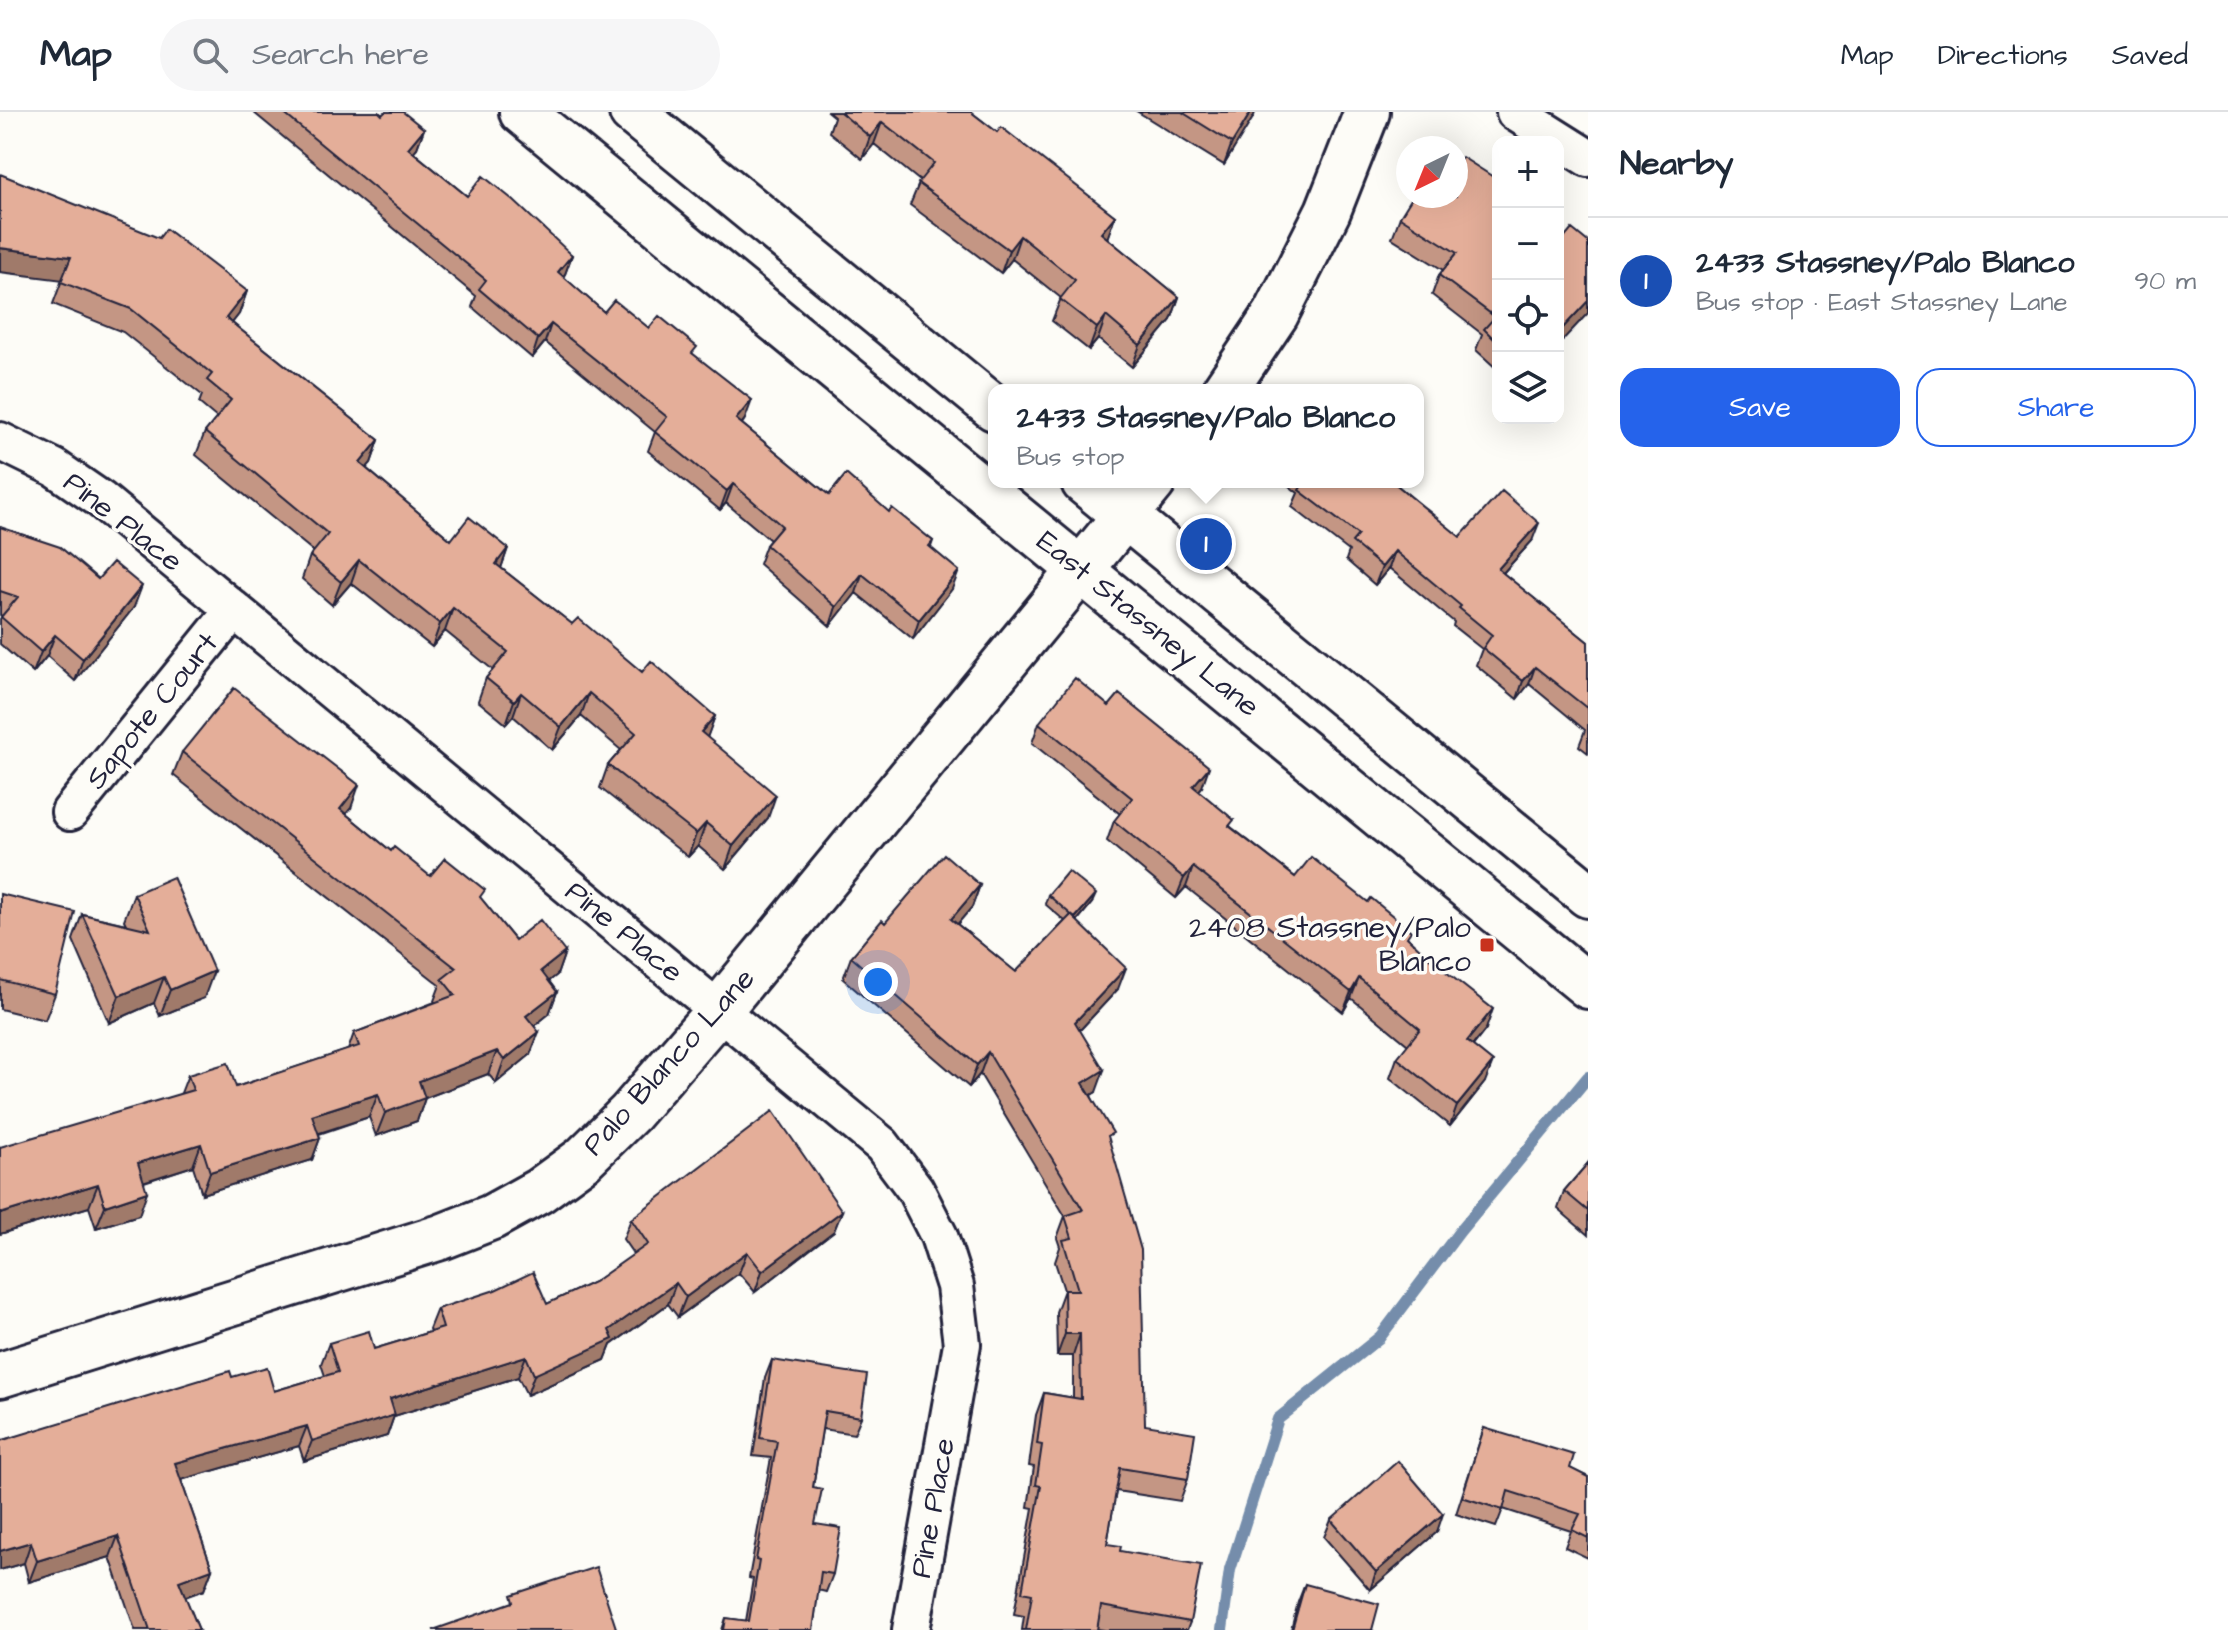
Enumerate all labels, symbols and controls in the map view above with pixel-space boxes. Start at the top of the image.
search box [160,19,720,91]
text: Map [40,29,112,81]
icon: search [188,33,232,77]
text: Search here [252,34,429,76]
text: Map [1841,36,1894,75]
text: Directions [1938,36,2068,75]
text: Saved [2112,36,2188,75]
north arrow [1396,136,1468,208]
map controls [1492,136,1564,424]
button: + [1492,136,1564,208]
text: Nearby [1620,140,1734,188]
button: − [1492,208,1564,280]
text: 2433 Stassney/Palo Blanco [1696,242,2074,284]
text: 1 [1644,263,1648,299]
text: 90 m [2134,263,2196,299]
button: locate [1492,280,1564,352]
text: Bus stop · East Stassney Lane [1696,284,2067,320]
button: layers [1492,352,1564,424]
button: Save [1620,368,1900,447]
button: Share [1916,368,2196,447]
popup [988,384,1424,488]
text: 2433 Stassney/Palo Blanco [1017,397,1395,439]
text: Bus stop [1017,439,1125,475]
street label: Pine Place [54,462,192,582]
pin: 1 [1180,514,1232,574]
street label: East Stassney Lane [1027,521,1268,728]
street label: Sapote Court [76,624,228,798]
street label: Pine Place [556,871,692,993]
place label: 2408 Stassney/Palo Blanco [1189,907,1471,983]
marker: 2408 Stassney/Palo Blanco [1478,936,1496,954]
street label: Palo Blanco Lane [573,959,765,1165]
your location [858,962,898,1002]
street label: Pine Place [900,1435,966,1581]

